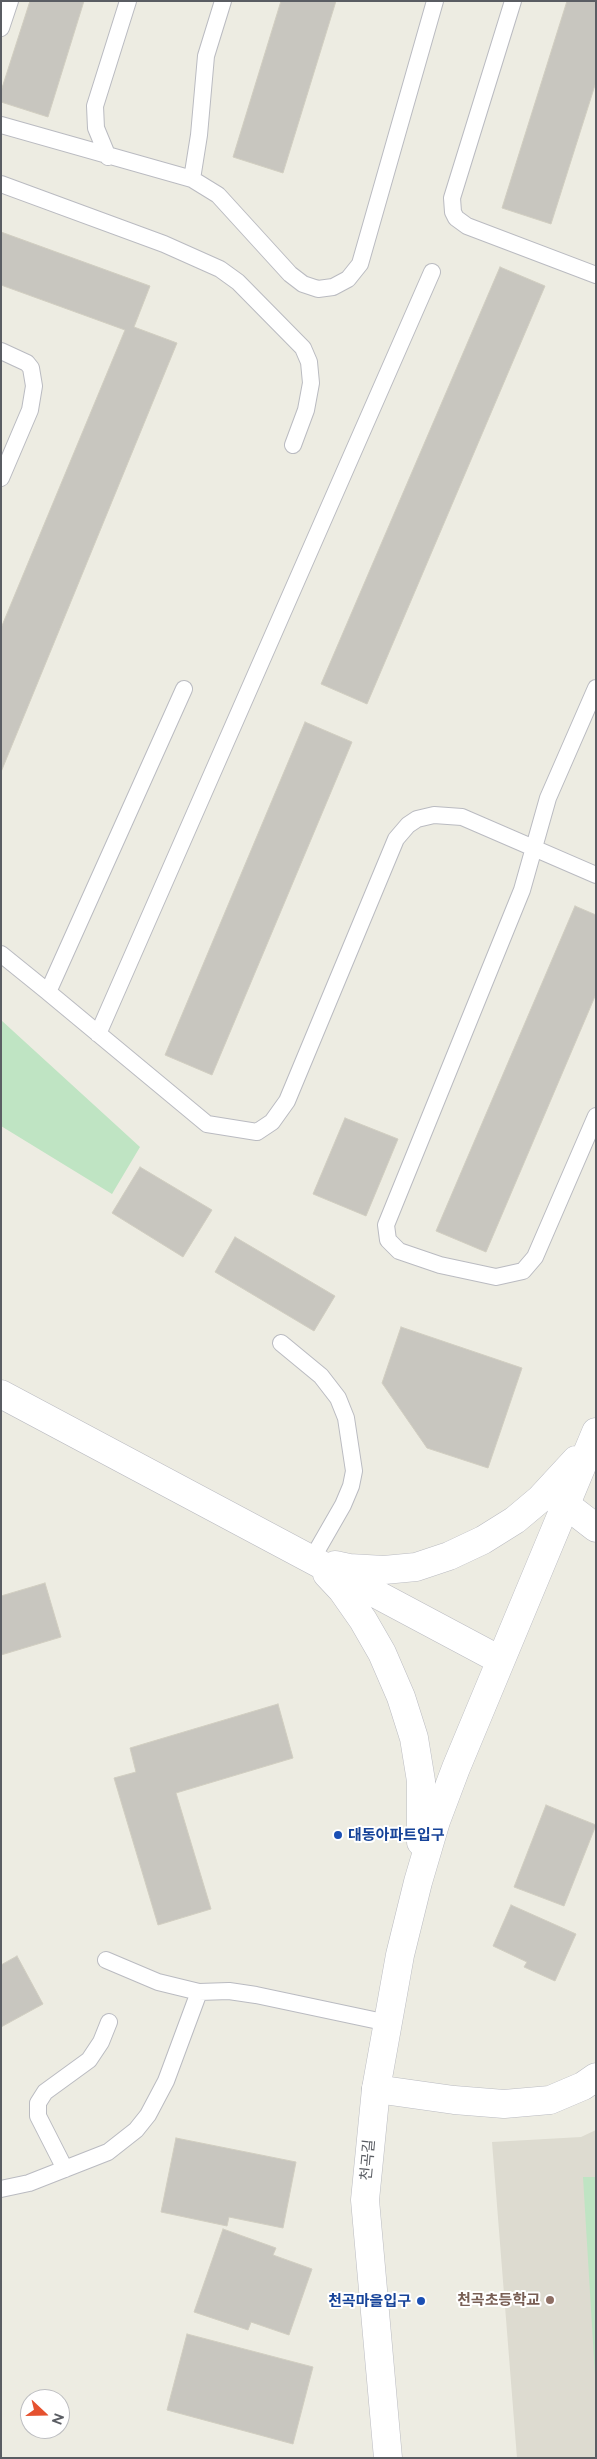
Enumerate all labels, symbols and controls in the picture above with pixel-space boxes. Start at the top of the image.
place label: 대동아파트입구 [348,1826,445,1844]
marker: 대동아파트입구 [332,1829,344,1841]
street label: 천곡길 [357,2139,379,2181]
place label: 천곡초등학교 [457,2291,540,2309]
place label: 천곡마을입구 [328,2292,411,2310]
marker: 천곡초등학교 [544,2294,556,2306]
marker: 천곡마을입구 [415,2295,427,2307]
north arrow [20,2389,70,2439]
text: N [49,2411,67,2427]

